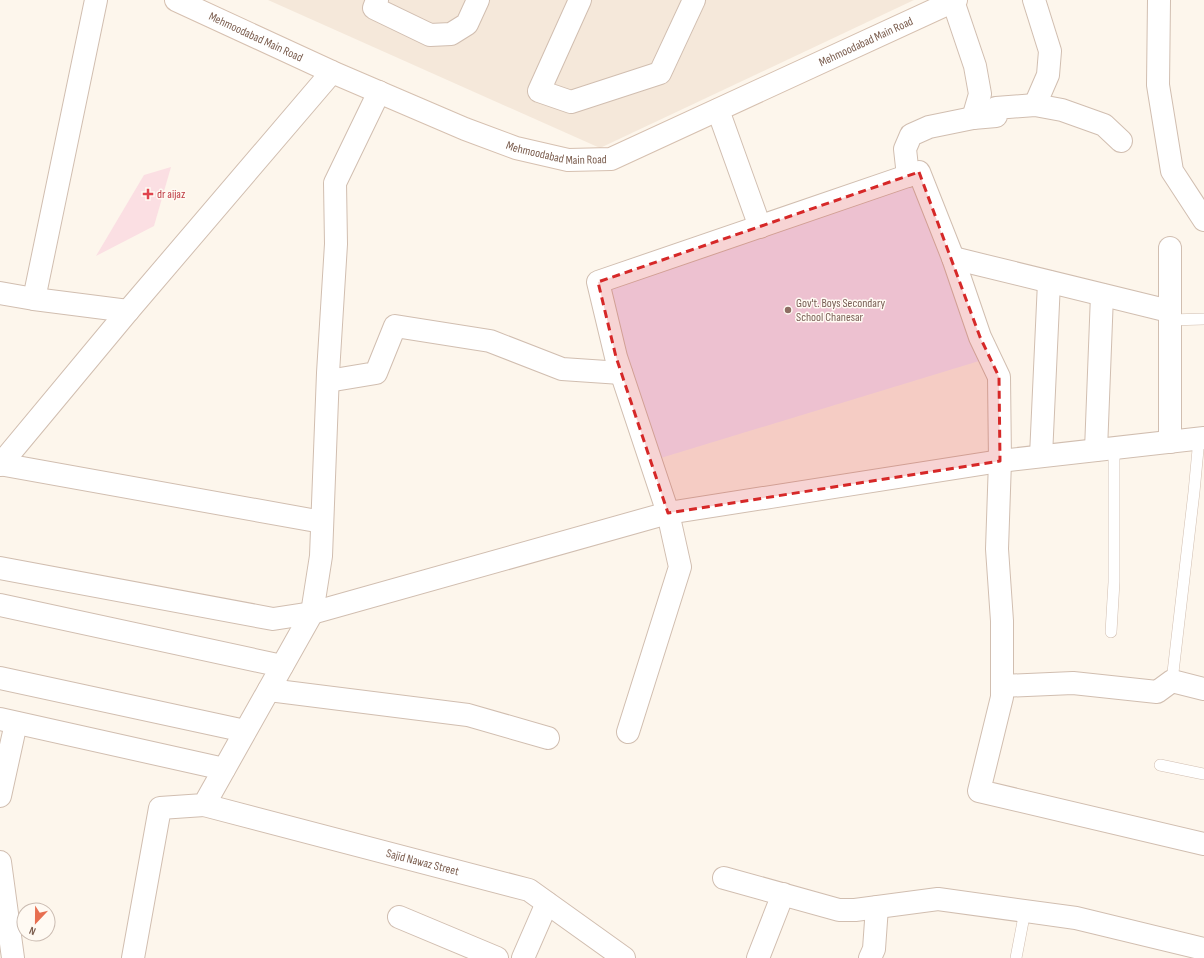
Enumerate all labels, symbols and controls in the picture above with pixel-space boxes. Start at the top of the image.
street label: Mehmoodabad Main Road [206,9,305,65]
street label: Mehmoodabad Main Road [816,13,915,70]
street label: Mehmoodabad Main Road [504,137,607,168]
place label: dr aijaz [157,187,186,202]
marker: dr aijaz [142,188,154,200]
place label: Gov't. Boys Secondary School Chanesar [796,296,885,325]
marker: Gov't. Boys Secondary School Chanesar [783,305,793,315]
street label: Sajid Nawaz Street [385,845,461,879]
north arrow [16,902,56,942]
text: N [27,924,38,938]

